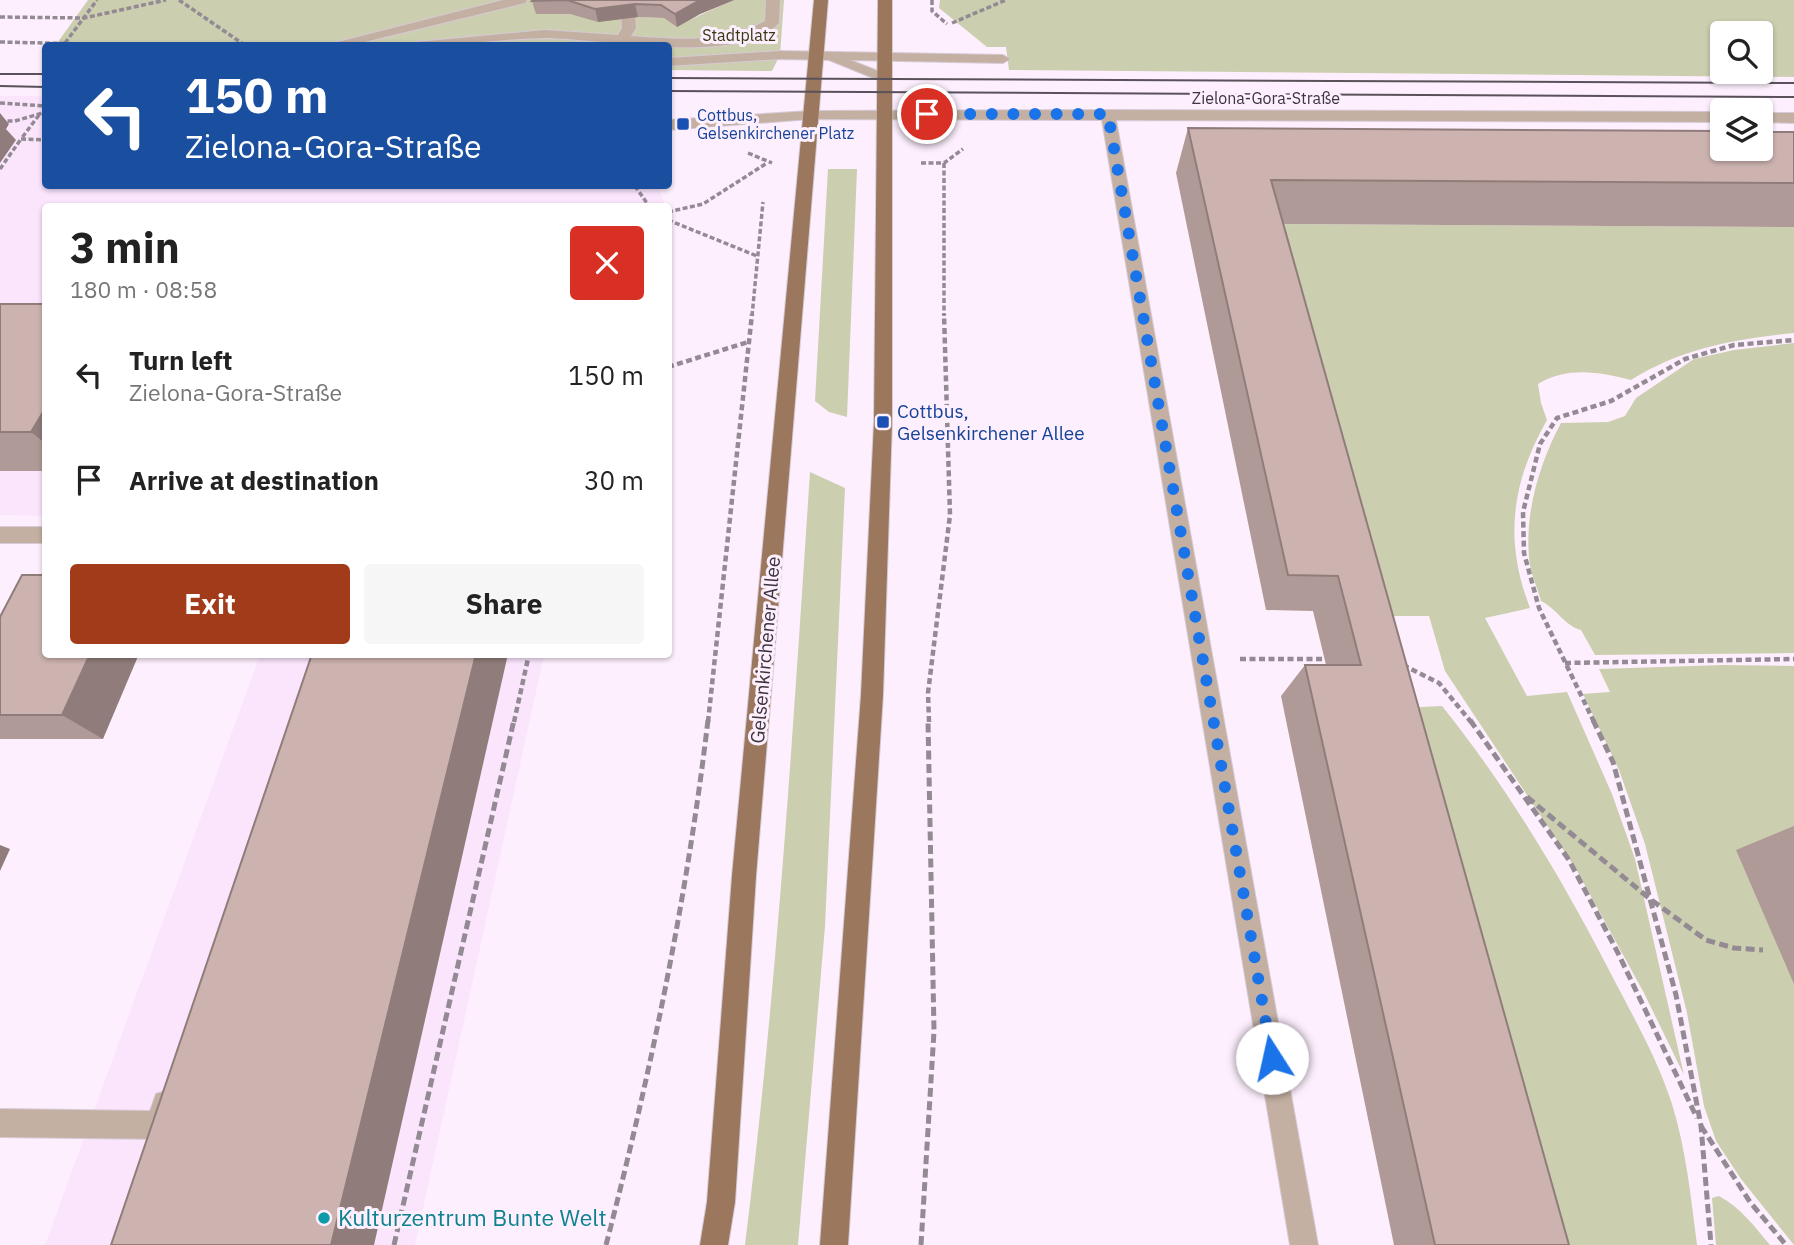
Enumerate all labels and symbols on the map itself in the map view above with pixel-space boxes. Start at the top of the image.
park label: Stadtplatz [702,25,776,45]
pin [897,84,957,144]
street label: Zielona-Gora-Straße [1192,88,1340,108]
place label: Cottbus, Gelsenkirchener Platz [697,105,854,143]
marker: Cottbus, Gelsenkirchener Platz [675,116,691,132]
place label: Cottbus, Gelsenkirchener Allee [897,399,1085,445]
marker: Cottbus, Gelsenkirchener Allee [875,414,891,430]
street label: Gelsenkirchener Allee [745,555,785,745]
position arrow [1235,1021,1309,1095]
place label: Kulturzentrum Bunte Welt [338,1202,607,1232]
marker: Kulturzentrum Bunte Welt [316,1210,332,1226]

